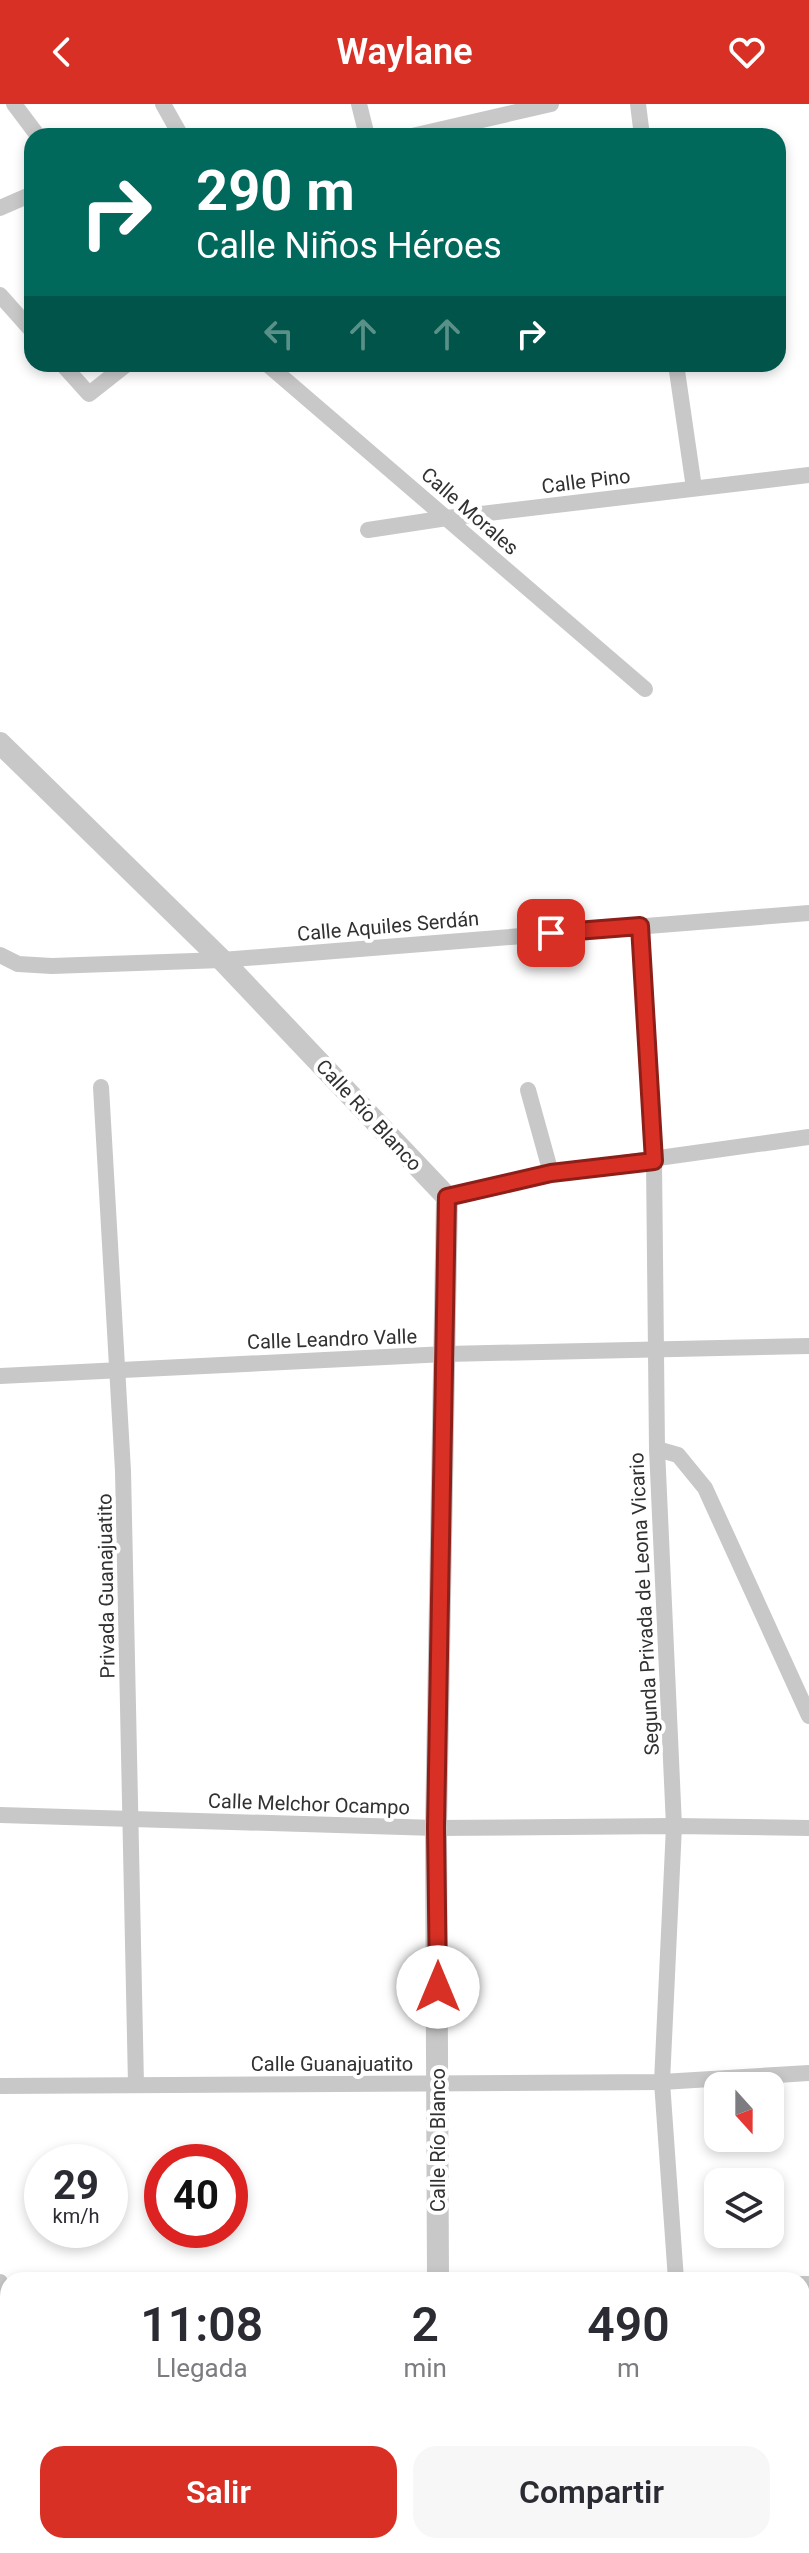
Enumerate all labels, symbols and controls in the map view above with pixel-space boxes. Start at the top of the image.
icon: back [40,30,84,74]
icon: heart [725,30,769,74]
text: Waylane [336,31,473,73]
text: 290 m [196,158,355,224]
icon: right [64,160,168,264]
text: Calle Niños Héroes [196,225,502,267]
icon: left [257,312,301,356]
icon: ahead [341,312,385,356]
icon: ahead [425,312,469,356]
icon: right [509,312,553,356]
street label: Calle Morales [416,462,524,560]
street label: Calle Pino [540,464,632,498]
pin [517,899,585,967]
street label: Calle Aquiles Serdán [296,906,480,946]
icon: arrive [529,911,573,955]
street label: Calle Río Blanco [311,1054,427,1176]
street label: Calle Leandro Valle [247,1324,417,1354]
street label: Segunda Privada de Leona Vicario [624,1452,664,1756]
street label: Privada Guanajuatito [92,1493,120,1679]
street label: Calle Melchor Ocampo [208,1788,410,1820]
position arrow [396,1945,480,2029]
street label: Calle Guanajuatito [251,2052,413,2076]
street label: Calle Río Blanco [426,2068,450,2212]
north arrow [704,2072,784,2152]
map controls [704,2072,784,2248]
speed limit sign: 40 [144,2144,248,2248]
text: 29 [53,2162,99,2209]
button: layers [704,2168,784,2248]
text: km/h [53,2204,99,2228]
text: 11:08 [140,2296,263,2353]
text: 2 [412,2296,439,2353]
text: 490 [587,2296,670,2353]
text: Llegada [156,2353,248,2383]
text: min [403,2353,447,2383]
text: m [617,2353,640,2383]
button: Salir [40,2446,397,2538]
button: Compartir [413,2446,770,2538]

